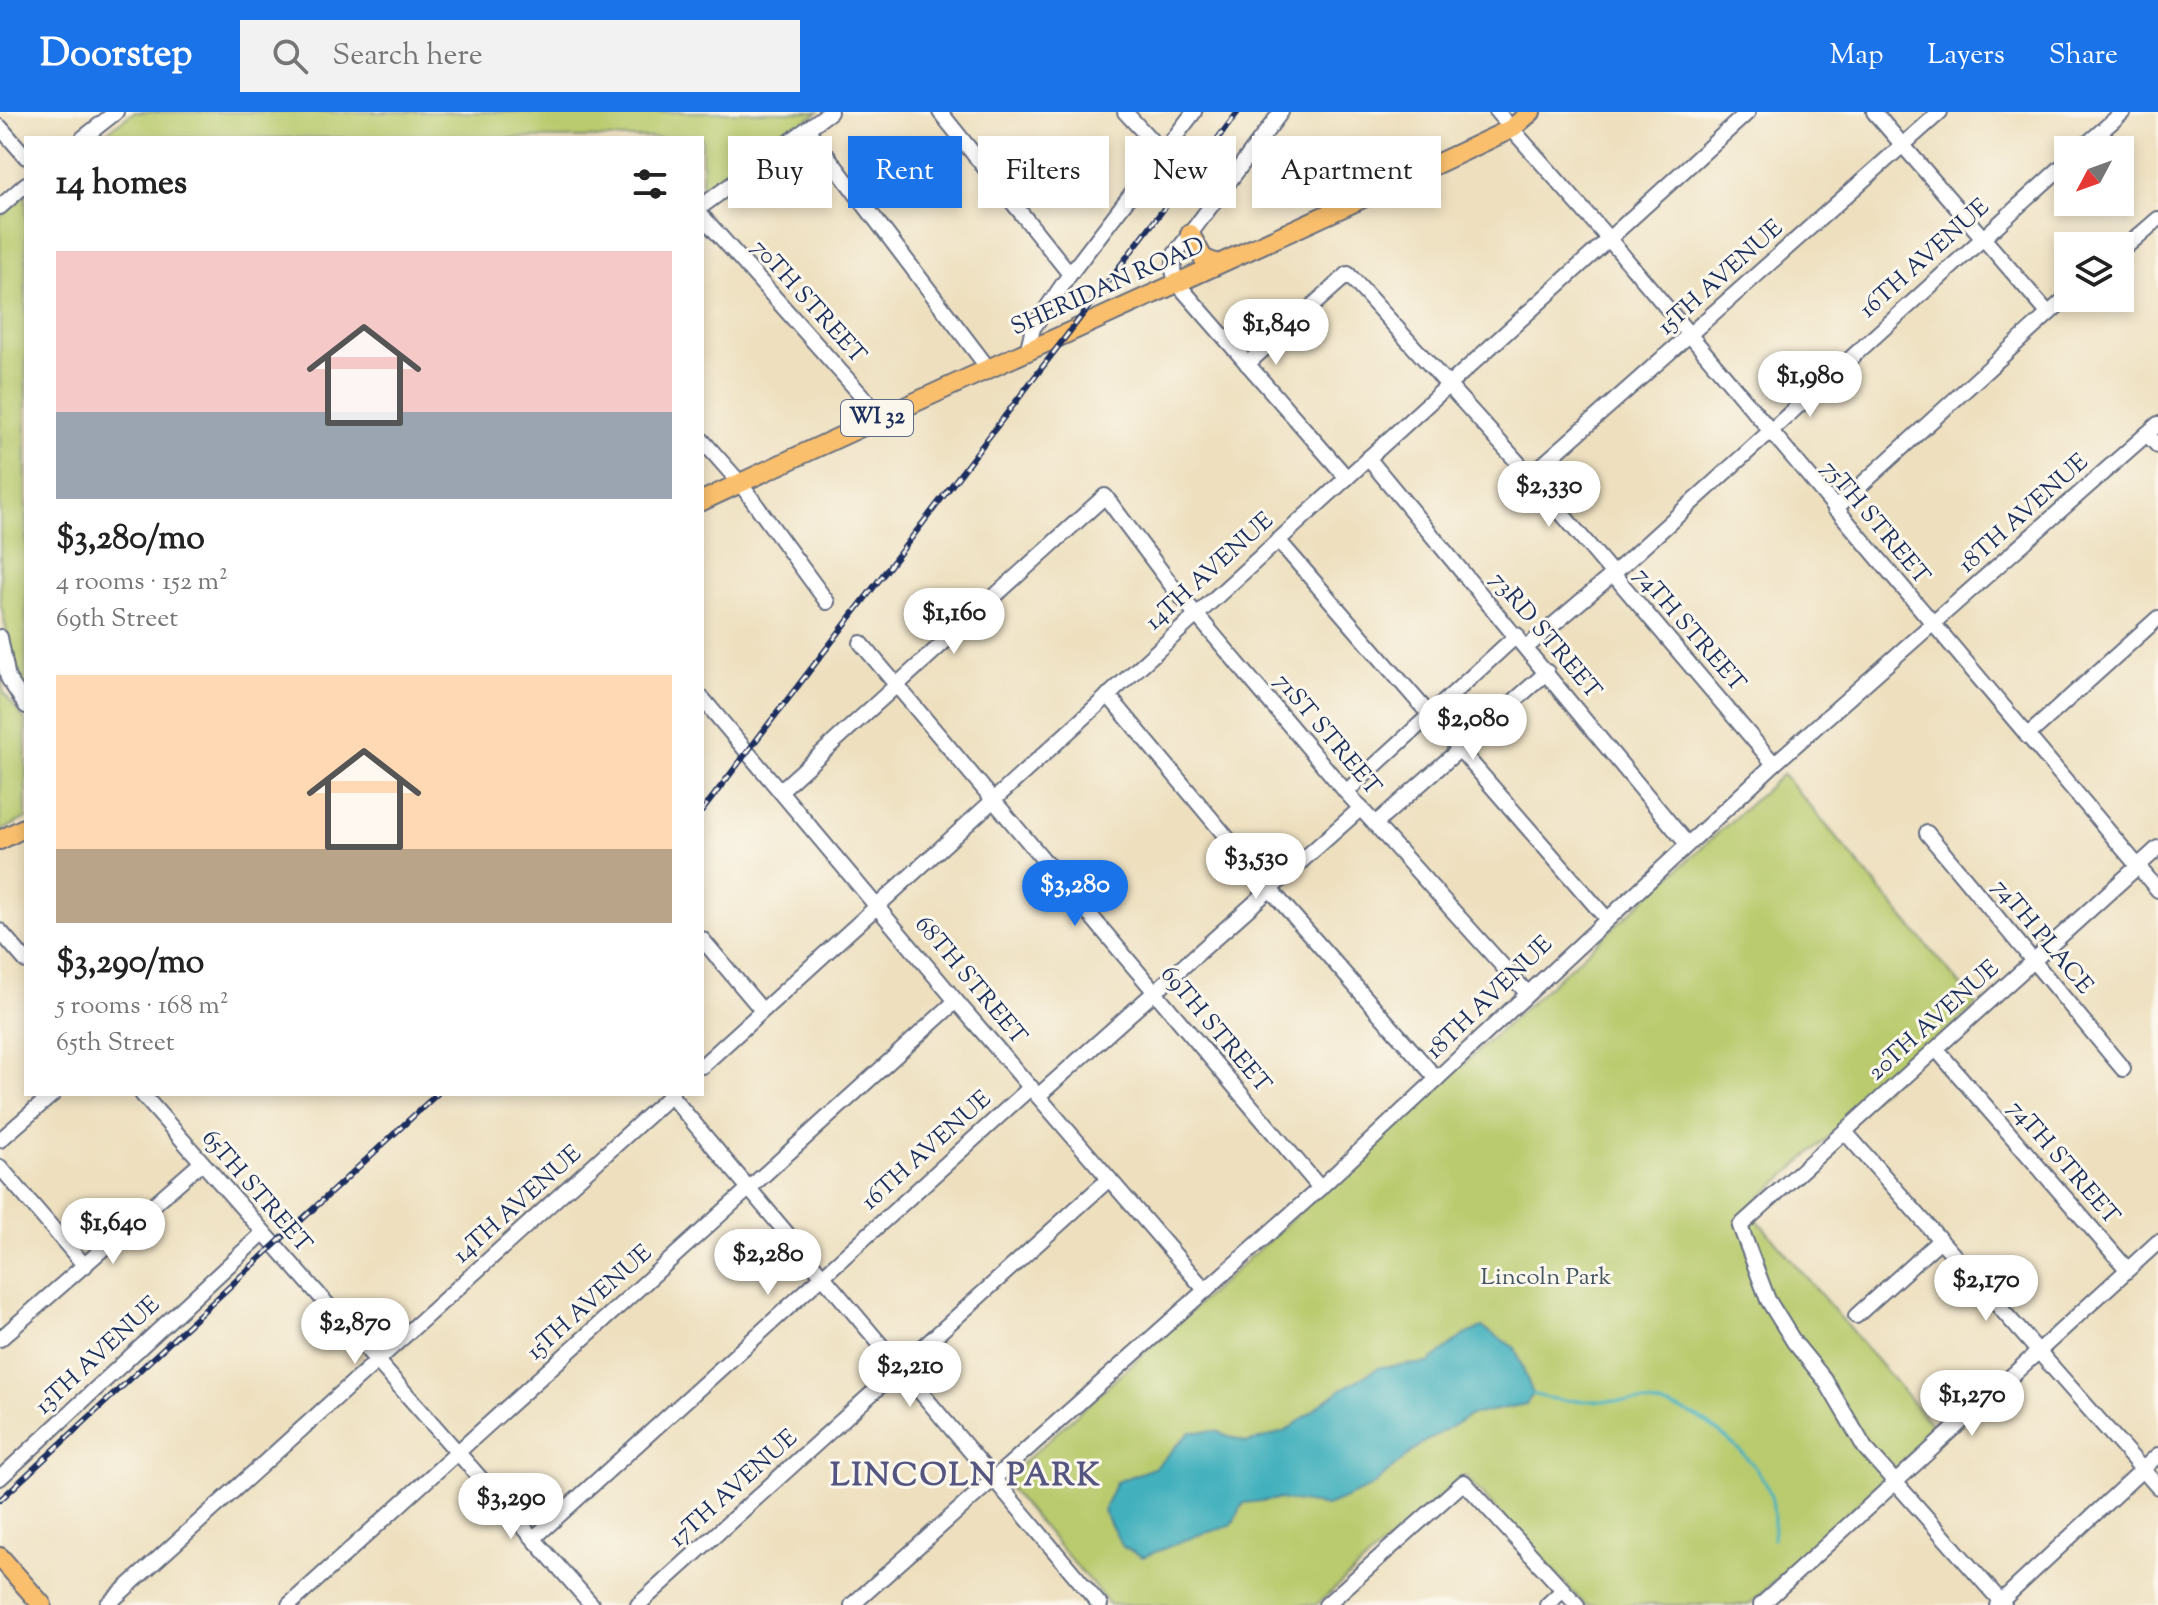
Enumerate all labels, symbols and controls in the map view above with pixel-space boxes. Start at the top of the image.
search box [240,20,800,92]
text: Doorstep [40,29,192,83]
icon: search [268,34,312,78]
text: Search here [332,35,483,78]
text: Map [1830,36,1883,76]
text: Layers [1927,36,2005,76]
text: Share [2049,36,2118,76]
chip: Buy [728,136,832,208]
chip: Rent [848,136,962,208]
chip: Filters [978,136,1109,208]
chip: New [1125,136,1236,208]
chip: Apartment [1252,136,1441,208]
north arrow [2054,136,2134,216]
map controls [2054,136,2134,312]
text: 14 homes [56,160,187,209]
icon: filters [628,162,672,206]
street label: 16TH AVENUE [1853,191,1998,327]
street label: 15TH AVENUE [1651,212,1792,344]
street label: SHERIDAN ROAD [1006,229,1210,345]
street label: 70TH STREET [743,232,873,372]
button: layers [2054,232,2134,312]
pin: $1,840 [1211,299,1341,367]
icon: home [292,303,436,447]
text: $1,840 [1242,306,1310,343]
pin: $1,980 [1745,351,1875,419]
text: $1,980 [1776,358,1844,395]
road number: WI 32 [841,400,913,436]
street label: 18TH AVENUE [1952,446,2097,582]
street label: 75TH STREET [1813,453,1937,593]
pin: $2,330 [1484,461,1614,529]
text: $2,330 [1515,468,1583,505]
street label: 14TH AVENUE [1138,505,1282,639]
text: $3,280/mo [56,515,205,564]
street label: 74TH STREET [1625,560,1753,700]
text: 4 rooms · 152 m² [56,564,228,601]
street label: 73RD STREET [1481,565,1609,707]
pin: $1,160 [889,588,1019,656]
text: $1,160 [922,595,986,632]
text: 69th Street [56,601,178,638]
street label: 71ST STREET [1266,666,1389,804]
pin: $2,080 [1408,694,1538,762]
text: $2,080 [1437,701,1509,738]
icon: home [292,727,436,871]
pin: $3,530 [1191,833,1321,901]
text: $3,530 [1224,840,1288,877]
pin: $3,280 [1010,860,1140,928]
text: $3,280 [1040,867,1110,904]
street label: 74TH PLACE [1983,872,2101,1003]
street label: 68TH STREET [906,909,1034,1053]
street label: 18TH AVENUE [1419,928,1561,1067]
text: $3,290/mo [56,939,204,988]
street label: 20TH AVENUE [1861,953,2007,1089]
street label: 69TH STREET [1152,959,1278,1101]
text: 5 rooms · 168 m² [56,988,229,1025]
text: 65th Street [56,1025,175,1062]
street label: 16TH AVENUE [855,1083,1000,1219]
street label: 74TH STREET [1999,1093,2127,1233]
street label: 65TH STREET [193,1123,319,1261]
street label: 14TH AVENUE [446,1138,590,1272]
pin: $1,640 [48,1198,178,1266]
text: $1,640 [79,1205,147,1242]
pin: $2,280 [703,1229,833,1297]
text: $2,280 [732,1236,804,1273]
street label: 15TH AVENUE [520,1237,661,1369]
pin: $2,170 [1921,1255,2051,1323]
park label: Lincoln Park [1481,1261,1611,1295]
text: $2,170 [1952,1262,2020,1299]
street label: 13TH AVENUE [28,1289,168,1423]
pin: $2,870 [290,1298,420,1366]
text: $2,870 [319,1305,391,1342]
pin: $2,210 [845,1341,975,1409]
text: $2,210 [876,1348,944,1385]
pin: $1,270 [1907,1370,2037,1438]
text: $1,270 [1938,1377,2006,1414]
street label: 17TH AVENUE [662,1422,806,1556]
district label: LINCOLN PARK [830,1454,1102,1500]
pin: $3,290 [446,1473,576,1541]
text: $3,290 [476,1480,546,1517]

